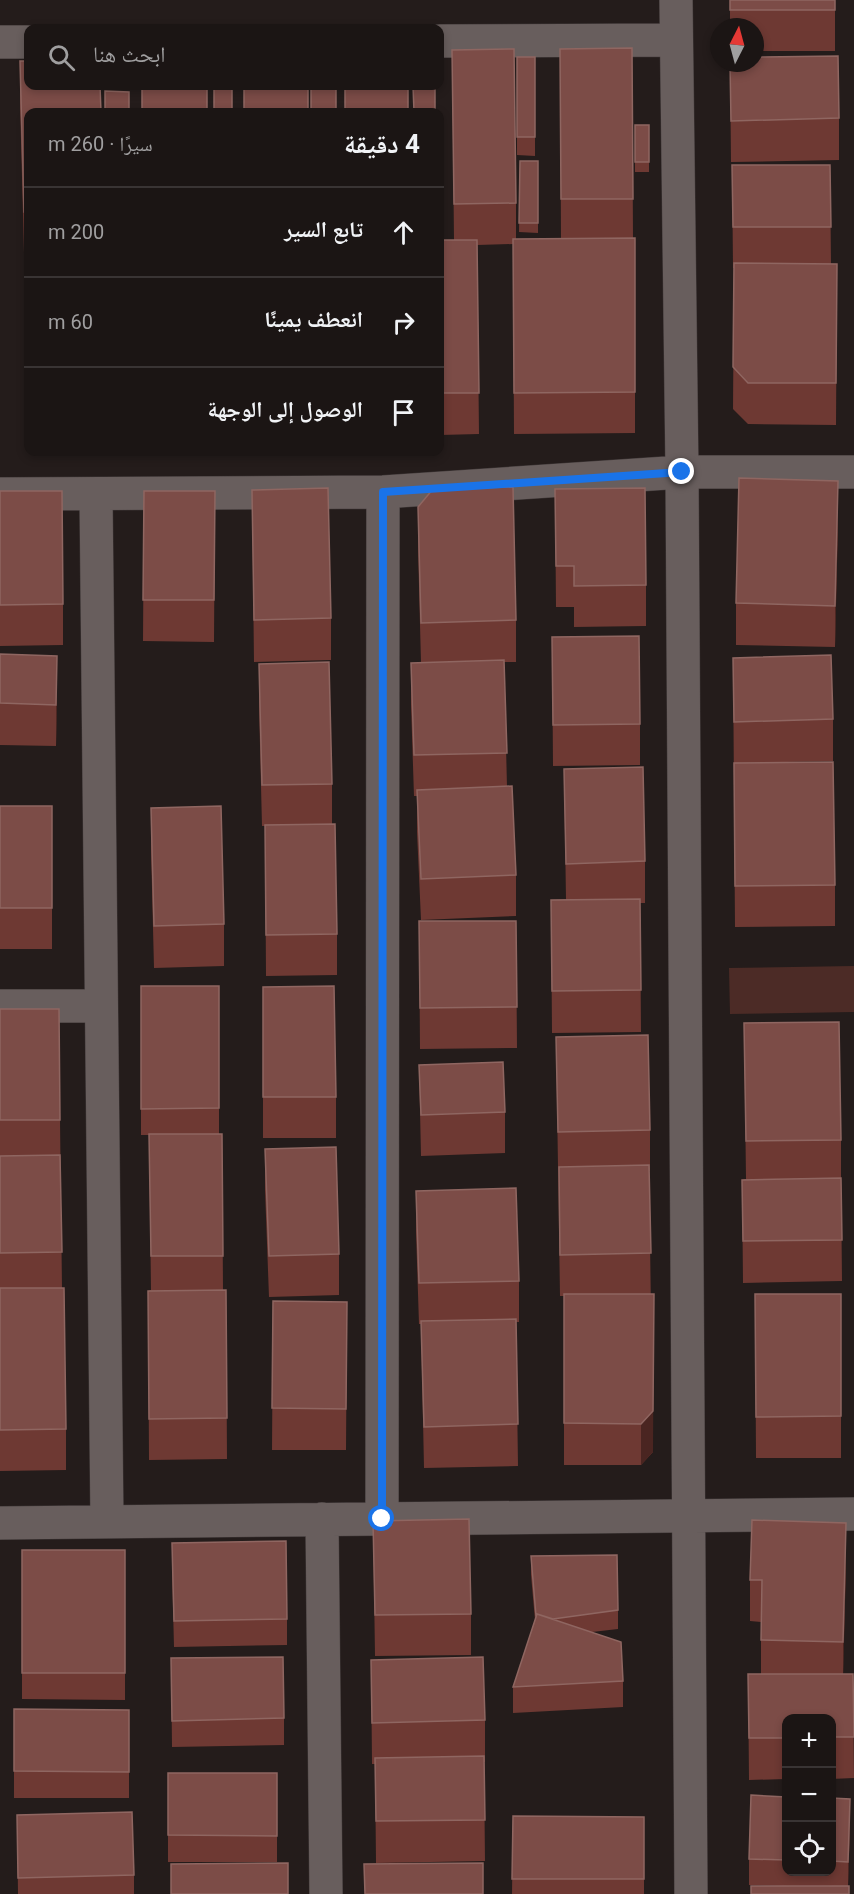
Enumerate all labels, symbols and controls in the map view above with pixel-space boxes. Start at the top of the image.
north arrow [710,18,764,72]
search box [24,24,444,90]
icon: search [45,41,78,74]
text: ابحث هنا [93,42,166,67]
text: 4 دقيقة [344,129,420,159]
text: سيرًا · 260 m [48,132,153,156]
icon: ahead [387,216,420,249]
text: تابع السير [284,217,363,242]
text: 200 m [48,220,104,244]
icon: right [387,306,420,339]
text: انعطف يمينًا [264,307,363,332]
text: 60 m [48,310,93,334]
icon: arrive [387,396,420,429]
text: الوصول إلى الوجهة [207,397,363,422]
route end [668,458,694,484]
route start [368,1505,394,1531]
map controls [782,1714,836,1876]
button: + [782,1714,836,1768]
button: − [782,1768,836,1822]
button: locate [782,1822,836,1876]

